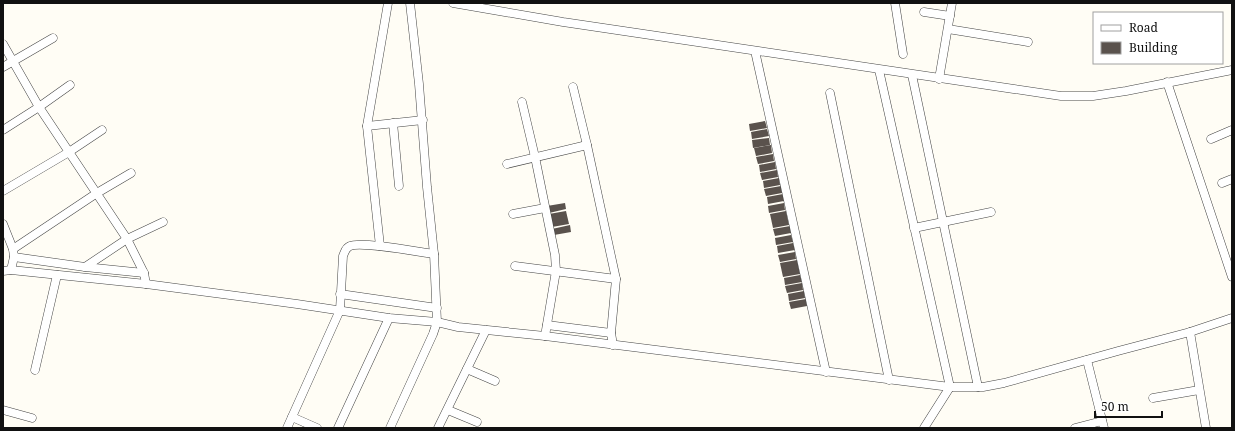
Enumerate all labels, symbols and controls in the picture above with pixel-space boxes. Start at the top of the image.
legend [1093,12,1223,64]
text: Road [1129,19,1159,36]
text: Building [1129,39,1178,56]
scale bar [1095,393,1162,419]
text: 50 m [1101,398,1129,415]

